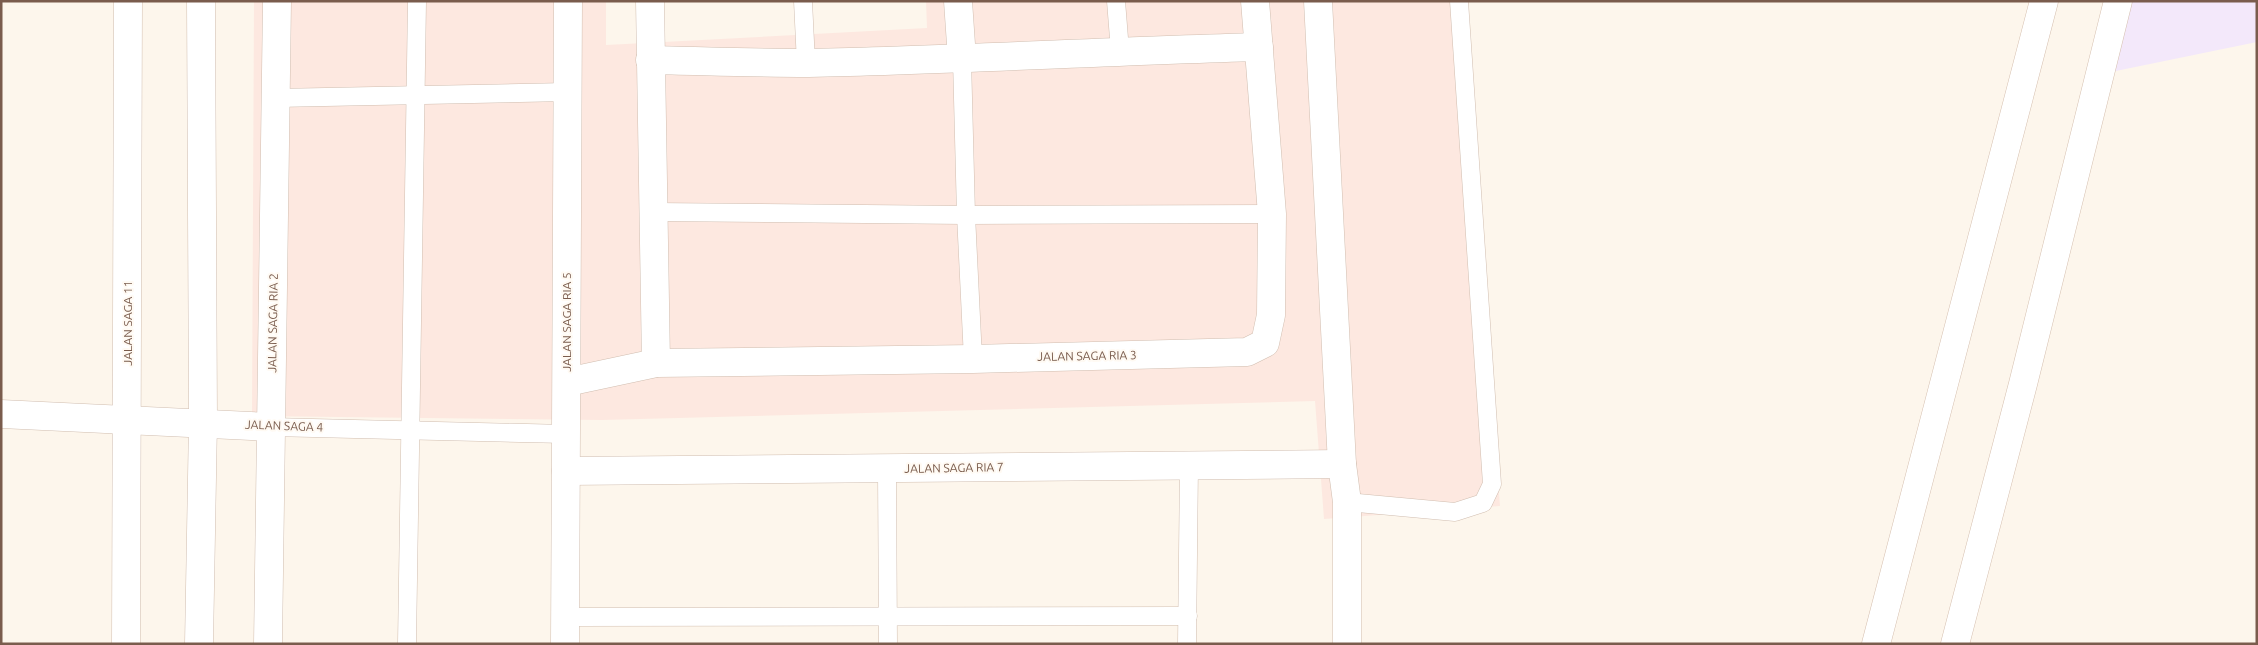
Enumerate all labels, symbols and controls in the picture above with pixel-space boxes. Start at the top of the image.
street label: JALAN SAGA RIA 5 [560,272,573,372]
street label: JALAN SAGA RIA 2 [265,273,280,373]
street label: JALAN SAGA 11 [121,280,134,366]
street label: JALAN SAGA RIA 3 [1037,348,1137,363]
street label: JALAN SAGA 4 [245,418,324,433]
street label: JALAN SAGA RIA 7 [904,460,1004,475]

